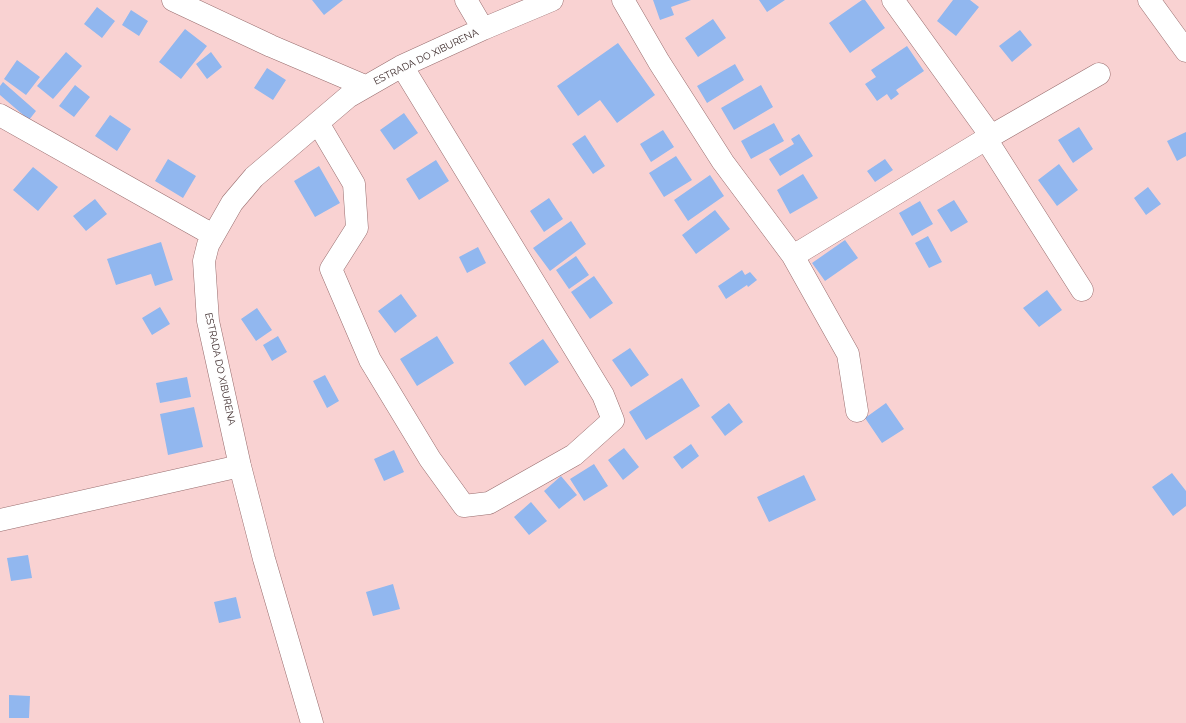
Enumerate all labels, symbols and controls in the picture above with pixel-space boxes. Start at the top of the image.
street label: ESTRADA DO XIBURENA [372,26,480,88]
street label: ESTRADA DO XIBURENA [202,312,238,426]

